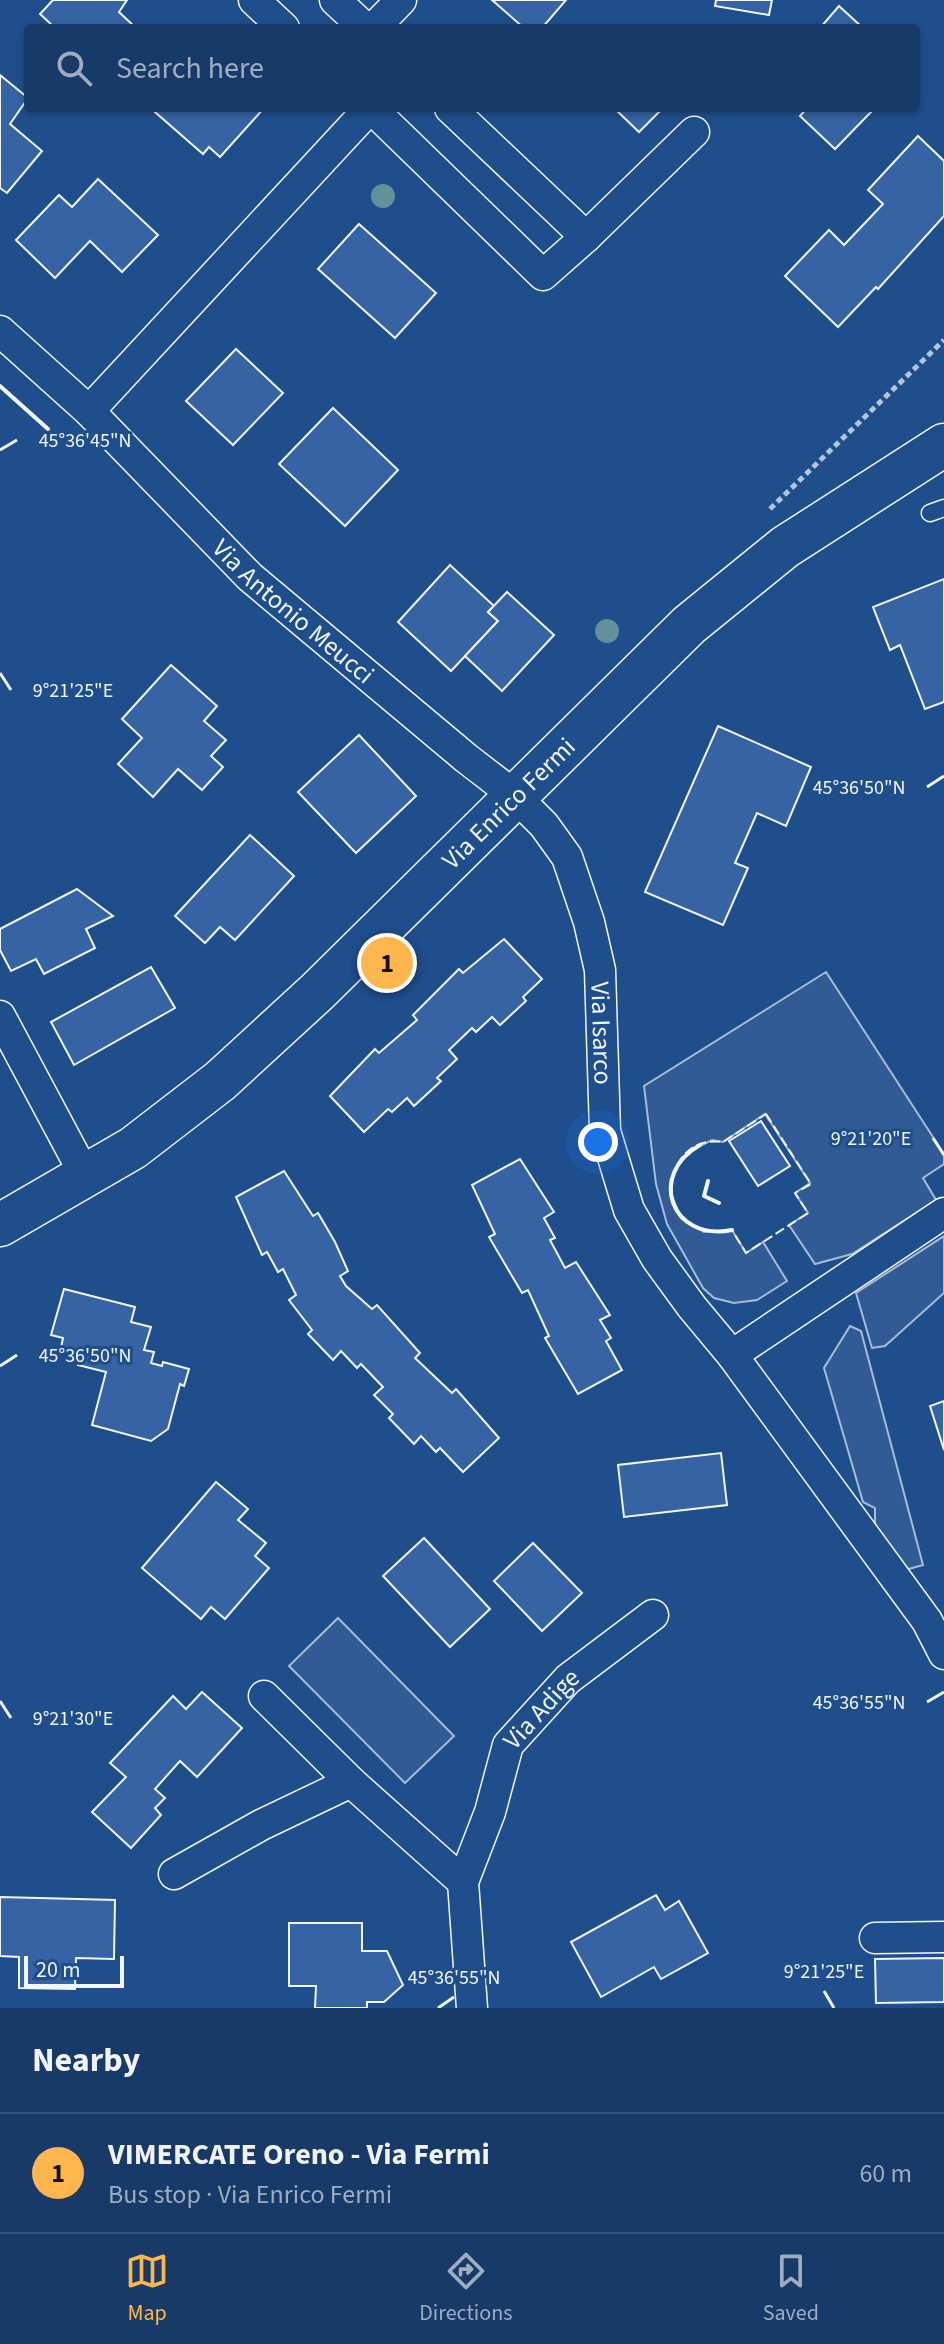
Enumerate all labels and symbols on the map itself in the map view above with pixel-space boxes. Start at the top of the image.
text: 45°36'45"N [39,427,131,455]
street label: Via Antonio Meucci [204,530,382,692]
text: 9°21'25"E [33,677,113,705]
street label: Via Enrico Fermi [433,729,584,878]
text: 45°36'50"N [813,774,905,802]
pin: 1 [361,933,413,993]
street label: Via Isarco [582,981,622,1085]
your location [578,1122,618,1162]
text: 9°21'20"E [831,1125,911,1153]
text: 45°36'50"N [39,1342,131,1370]
street label: Via Adige [494,1659,587,1758]
text: 45°36'55"N [813,1689,905,1717]
text: 9°21'30"E [33,1705,113,1733]
scale bar [24,1952,124,1988]
text: 9°21'25"E [784,1958,864,1986]
text: 45°36'55"N [408,1964,500,1992]

